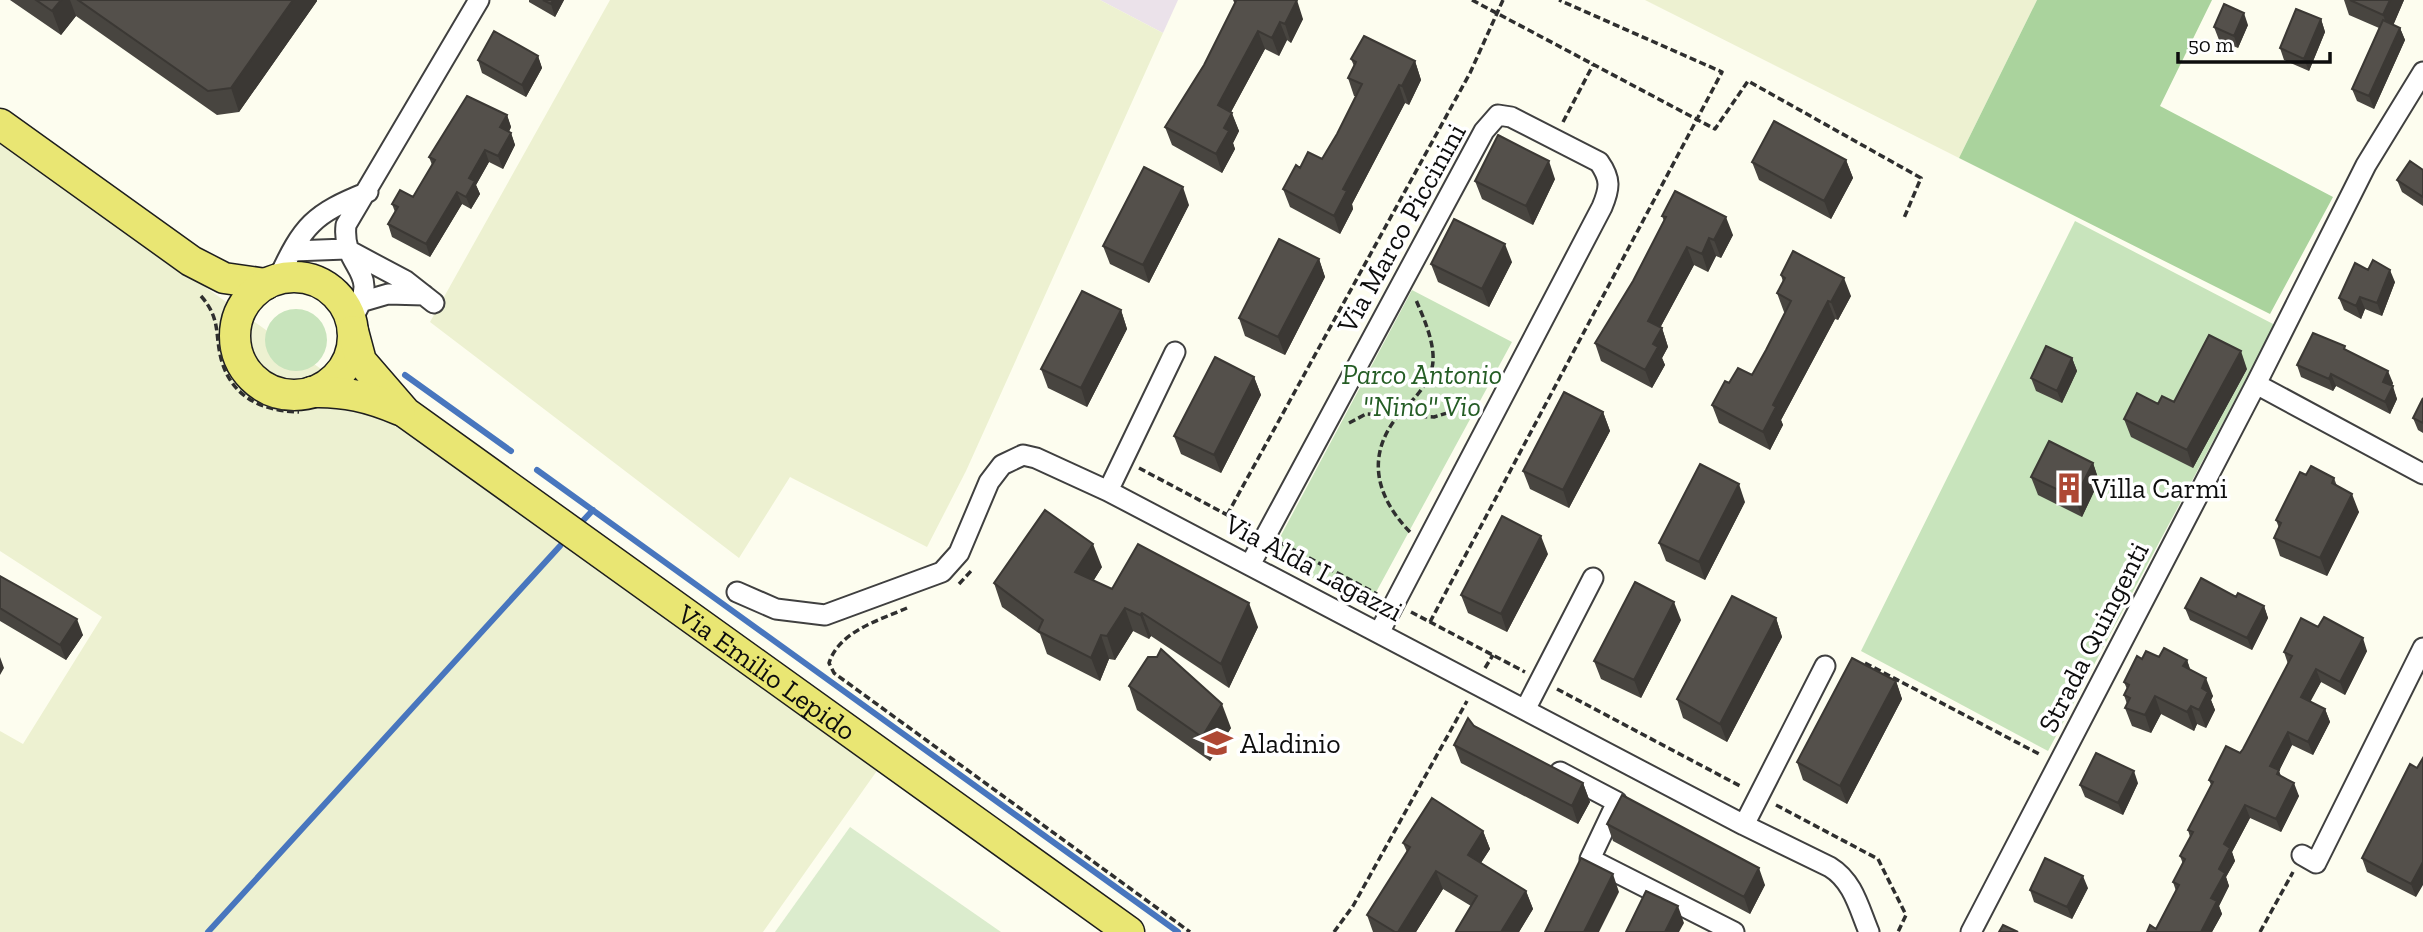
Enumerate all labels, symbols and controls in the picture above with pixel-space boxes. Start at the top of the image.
scale bar [2178,21,2330,65]
text: 50 m [2188,32,2234,57]
street label: Via Marco Piccinini [1330,118,1473,339]
park label: Parco Antonio "Nino" Vio [1342,358,1502,423]
building icon: Villa Carmi [2052,471,2086,505]
place label: Villa Carmi [2091,472,2228,505]
street label: Via Alda Lagazzi [1218,506,1409,628]
street label: Strada Quingenti [2031,537,2156,738]
street label: Via Emilio Lepido [670,597,862,747]
school or university icon: Aladinio [1200,726,1234,760]
place label: Aladinio [1240,727,1341,760]

